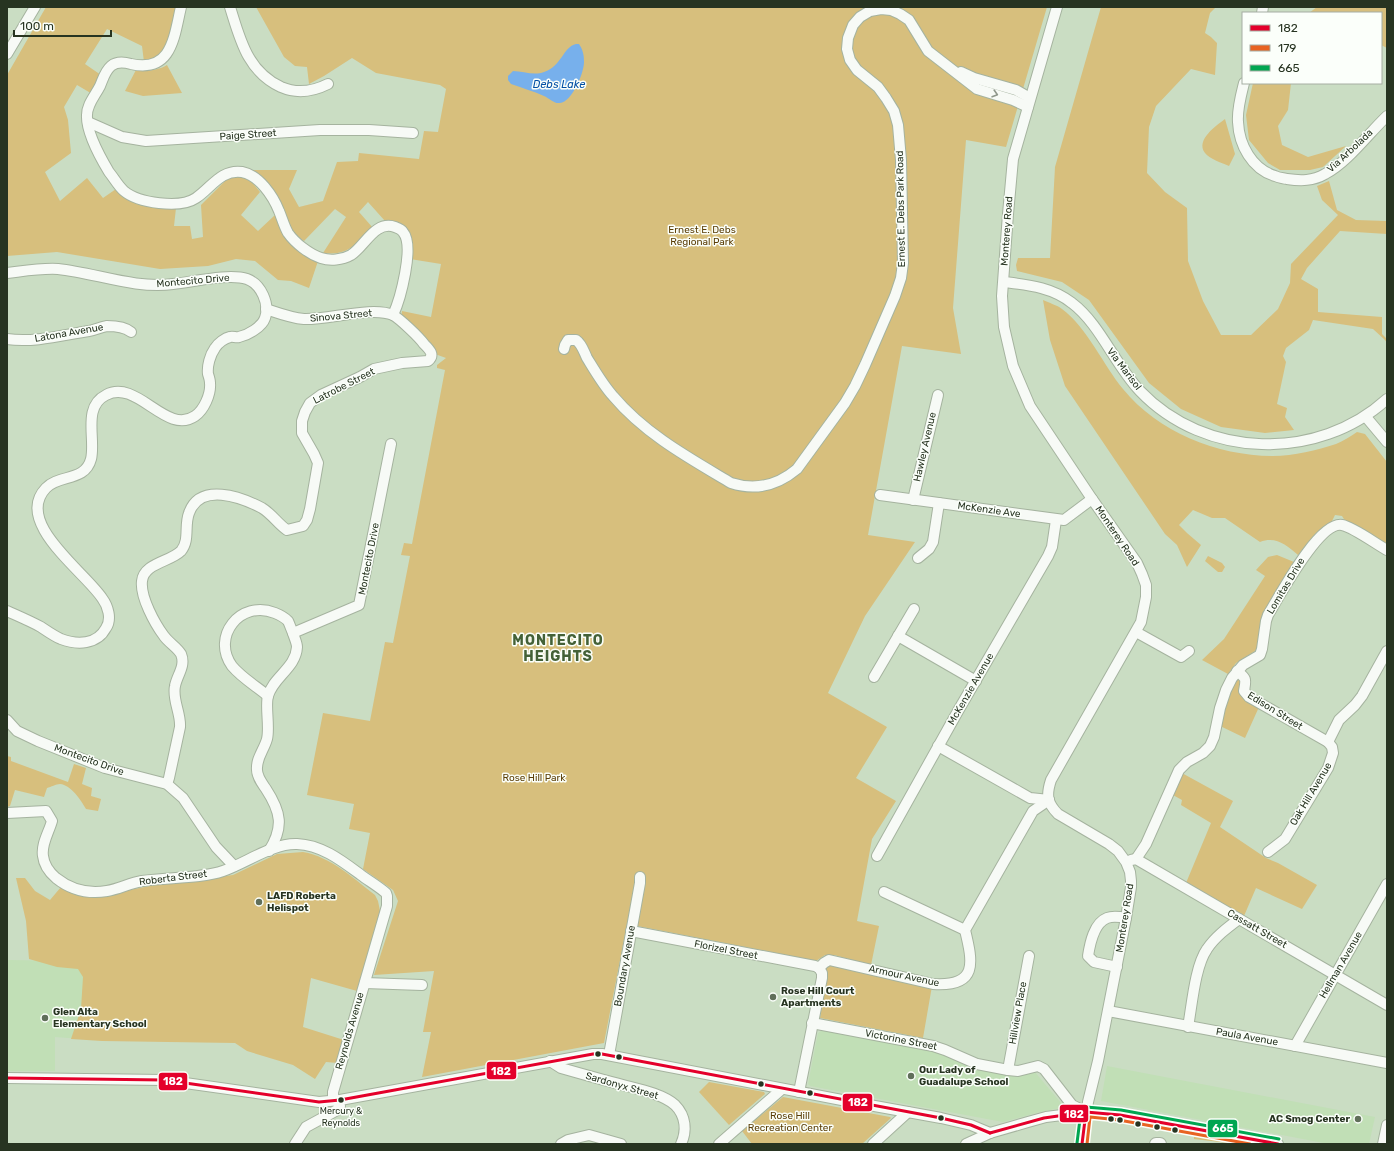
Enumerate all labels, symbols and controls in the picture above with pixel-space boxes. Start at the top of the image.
scale bar [14,12,111,38]
legend [1242,12,1382,84]
text: 100 m [20,19,54,33]
text: 182 [1278,21,1298,35]
text: 179 [1278,41,1296,55]
text: 665 [1278,61,1300,75]
water label: Debs Lake [533,78,585,91]
one-way arrow [991,90,998,98]
street label: Paige Street [219,127,277,143]
street label: Via Arbolada [1325,127,1375,175]
street label: Ernest E. Debs Park Road [894,150,908,268]
street label: Monterey Road [999,196,1015,266]
park label: Ernest E. Debs Regional Park [668,224,736,248]
street label: Montecito Drive [156,272,230,290]
street label: Sinova Street [309,307,373,325]
street label: Latona Avenue [34,321,105,345]
street label: Via Marisol [1104,345,1144,393]
street label: Latrobe Street [311,365,377,407]
street label: Hawley Avenue [911,411,939,483]
street label: McKenzie Ave [957,500,1022,520]
street label: Monterey Road [1093,504,1141,568]
street label: Montecito Drive [356,522,382,596]
street label: Lomitas Drive [1264,555,1308,616]
district label: MONTECITO HEIGHTS [512,632,604,665]
street label: McKenzie Avenue [946,651,997,727]
street label: Edison Street [1245,689,1305,733]
street label: Montecito Drive [53,742,126,778]
street label: Oak Hill Avenue [1287,760,1335,828]
park label: Rose Hill Park [502,772,566,784]
street label: Roberta Street [138,868,208,888]
street label: Monterey Road [1114,883,1136,953]
place label: LAFD Roberta Helispot [267,890,336,914]
marker: LAFD Roberta Helispot [254,897,264,907]
street label: Cassatt Street [1225,907,1289,951]
street label: Boundary Avenue [612,924,638,1008]
street label: Hellman Avenue [1317,929,1365,1001]
street label: Florizel Street [693,938,759,962]
street label: Armour Avenue [868,963,941,989]
street label: Hillview Place [1007,980,1029,1045]
place label: Rose Hill Court Apartments [781,985,855,1009]
street label: Reynolds Avenue [333,991,367,1071]
marker: Rose Hill Court Apartments [768,992,778,1002]
place label: Glen Alta Elementary School [53,1006,147,1030]
marker: Glen Alta Elementary School [40,1013,50,1023]
street label: Paula Avenue [1215,1026,1279,1048]
street label: Victorine Street [864,1027,938,1053]
unlabelled marker [593,1049,603,1059]
unlabelled marker [614,1052,624,1062]
line badge: 182 [486,1061,517,1080]
place label: Our Lady of Guadalupe School [919,1064,1009,1088]
text: 182 [491,1065,511,1078]
street label: Sardonyx Street [584,1070,660,1102]
marker: Our Lady of Guadalupe School [906,1071,916,1081]
line badge: 182 [158,1072,188,1091]
text: 182 [163,1075,183,1088]
unlabelled marker [756,1079,766,1089]
unlabelled marker [805,1088,815,1098]
line badge: 182 [842,1093,873,1112]
marker: Mercury & Reynolds [336,1095,346,1105]
text: 182 [848,1096,868,1109]
line badge: 182 [1059,1104,1089,1123]
place label: Mercury & Reynolds [320,1106,363,1128]
text: 182 [1064,1108,1084,1121]
park label: Rose Hill Recreation Center [748,1110,832,1134]
unlabelled marker [936,1113,946,1123]
place label: AC Smog Center [1269,1113,1350,1125]
unlabelled marker [1106,1114,1116,1124]
marker: AC Smog Center [1353,1114,1363,1124]
unlabelled marker [1115,1115,1125,1125]
unlabelled marker [1133,1119,1143,1129]
line badge: 665 [1207,1119,1238,1138]
unlabelled marker [1152,1122,1162,1132]
text: 665 [1212,1122,1234,1135]
unlabelled marker [1170,1125,1180,1135]

